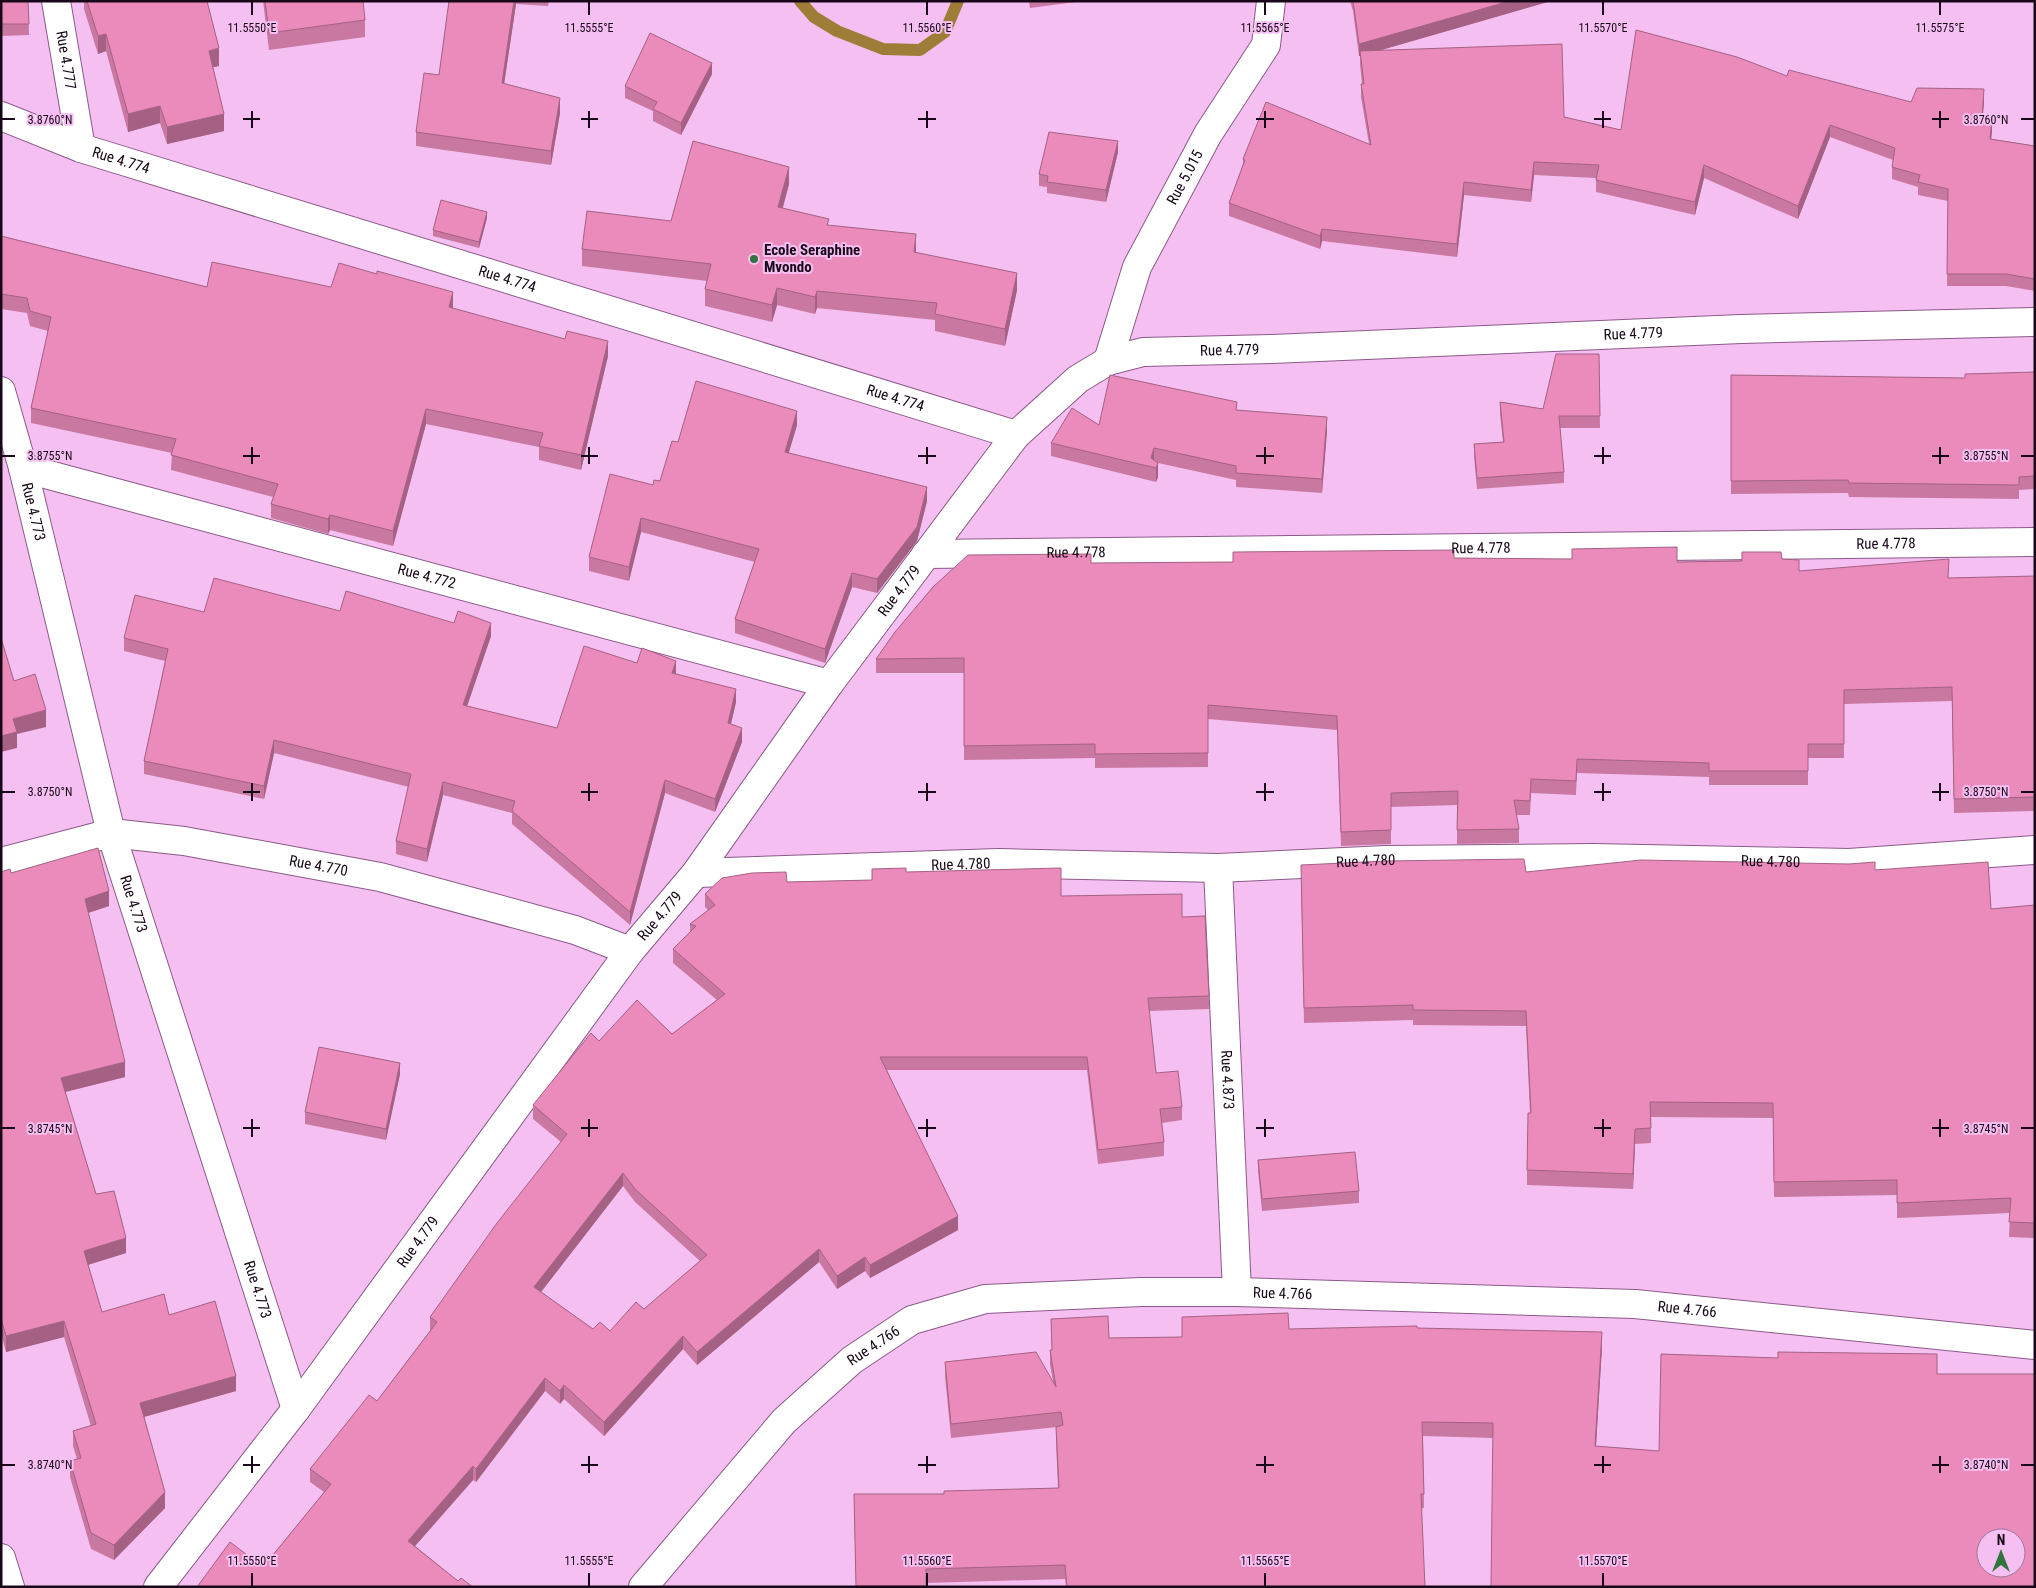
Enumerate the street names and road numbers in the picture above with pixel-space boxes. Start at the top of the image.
street label: Rue 4.777 [52,29,80,91]
street label: Rue 4.774 [90,143,152,178]
street label: Rue 5.015 [1163,147,1207,208]
street label: Rue 4.774 [476,262,538,296]
street label: Rue 4.779 [1603,323,1663,344]
street label: Rue 4.779 [1200,340,1259,360]
street label: Rue 4.774 [864,381,926,415]
street label: Rue 4.773 [18,481,49,543]
street label: Rue 4.778 [1856,534,1916,553]
street label: Rue 4.778 [1451,539,1511,557]
street label: Rue 4.778 [1046,543,1106,562]
street label: Rue 4.772 [396,560,458,593]
street label: Rue 4.779 [874,562,924,620]
street label: Rue 4.780 [1336,851,1395,871]
street label: Rue 4.770 [288,852,349,880]
street label: Rue 4.780 [1741,852,1800,871]
street label: Rue 4.780 [931,854,991,874]
street label: Rue 4.773 [116,873,151,935]
street label: Rue 4.779 [634,887,686,944]
street label: Rue 4.873 [1217,1050,1238,1110]
street label: Rue 4.779 [393,1213,443,1271]
street label: Rue 4.773 [240,1259,275,1320]
street label: Rue 4.766 [1253,1283,1313,1303]
street label: Rue 4.766 [1657,1297,1718,1321]
street label: Rue 4.766 [844,1322,903,1370]

